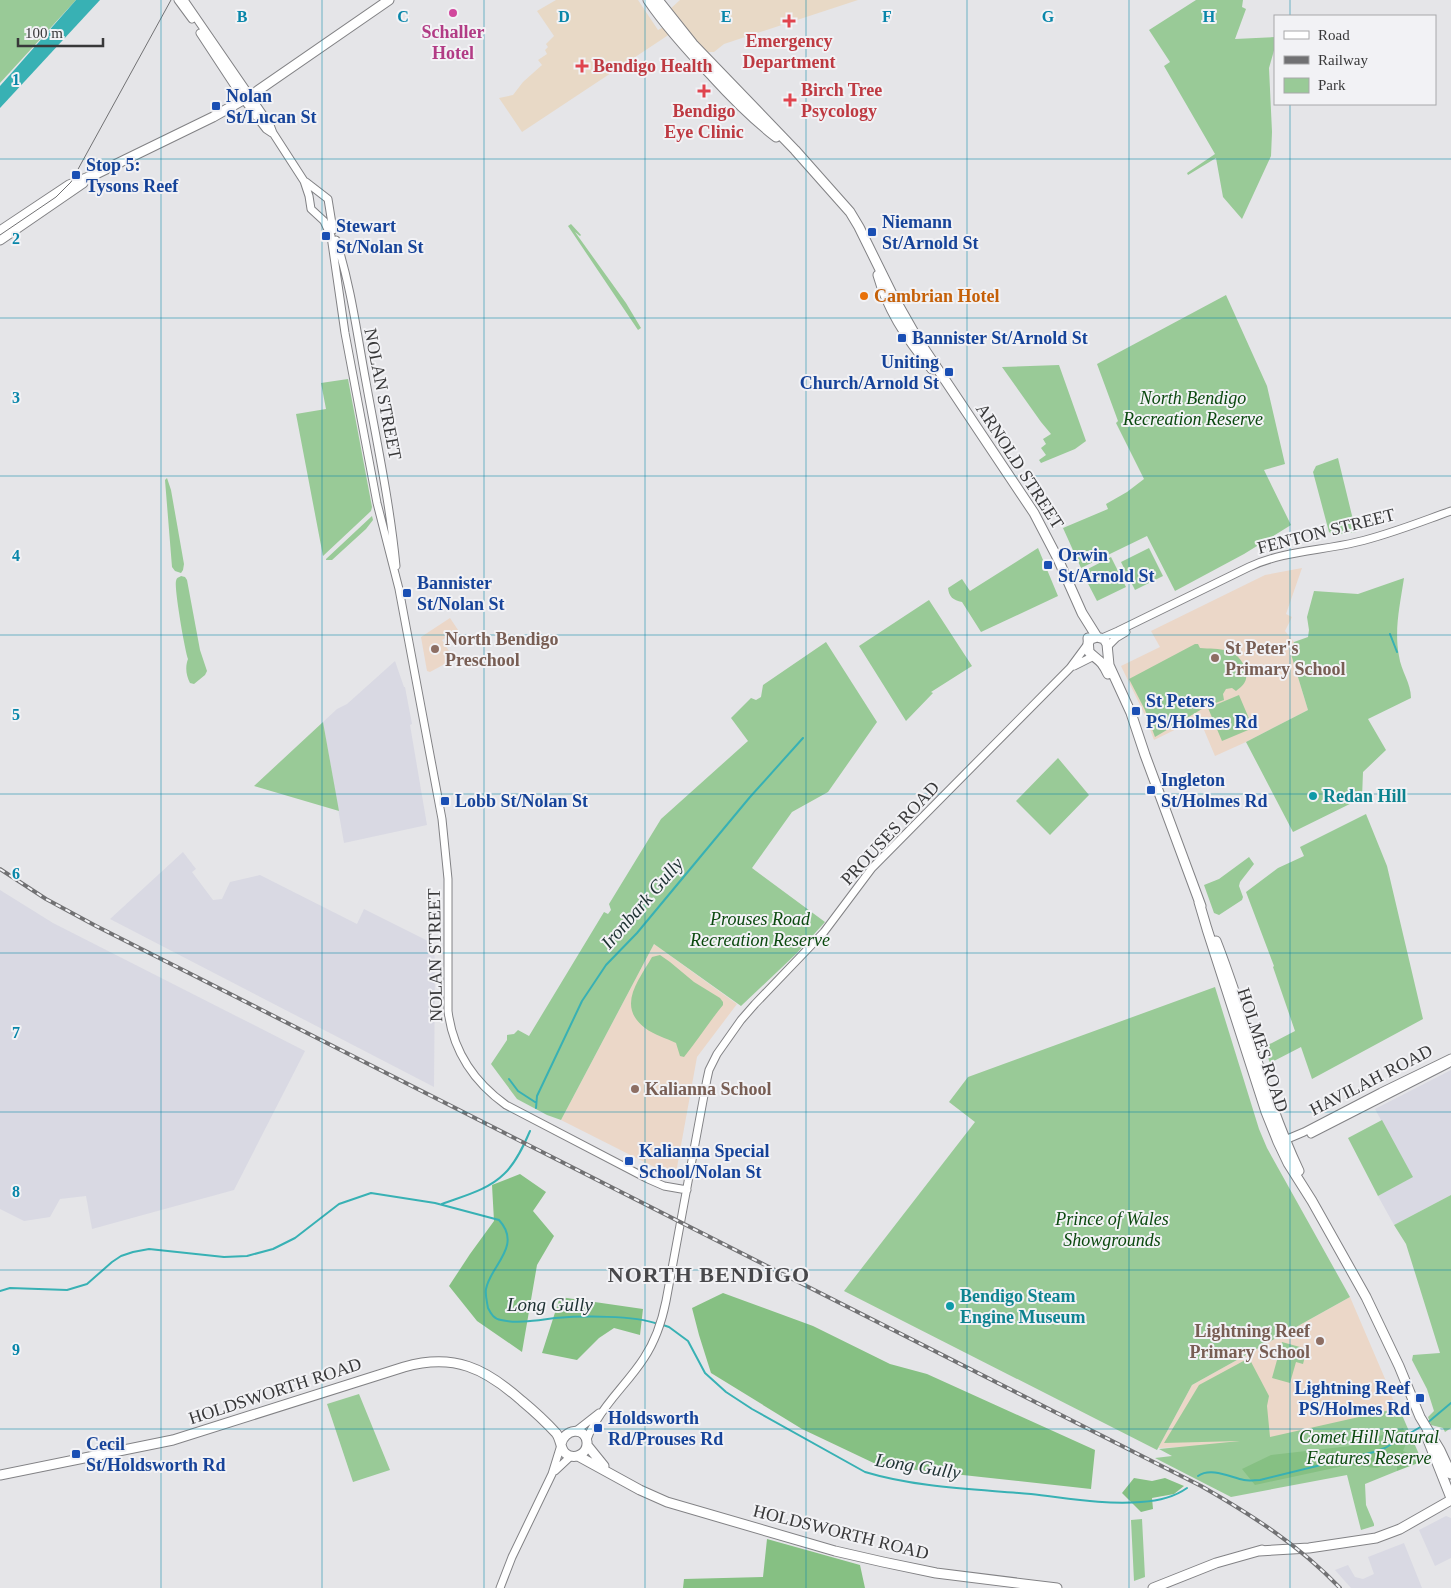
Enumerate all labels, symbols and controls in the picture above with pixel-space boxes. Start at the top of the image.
marker: Schaller Hotel [447,7,459,19]
text: B [237,8,248,25]
text: C [397,8,409,25]
text: D [558,8,570,25]
text: E [721,8,731,25]
text: F [882,8,892,25]
text: G [1042,8,1055,25]
text: H [1203,8,1216,25]
marker: Emergency Department [782,14,796,28]
scale bar [18,15,102,47]
legend [1274,15,1436,105]
place label: Schaller Hotel [422,22,485,63]
text: 100 m [25,25,63,41]
text: Road [1318,27,1350,43]
place label: Emergency Department [743,31,835,72]
text: Railway [1318,52,1368,68]
place label: Bendigo Health [593,56,713,76]
marker: Bendigo Health [575,59,589,73]
text: 1 [12,71,20,88]
text: Park [1318,77,1346,93]
place label: Birch Tree Psycology [801,80,882,121]
marker: Bendigo Eye Clinic [697,84,711,98]
place label: Nolan St/Lucan St [226,86,317,127]
marker: Birch Tree Psycology [783,93,797,107]
marker: Nolan St/Lucan St [210,100,222,112]
place label: Bendigo Eye Clinic [664,101,744,142]
place label: Stop 5: Tysons Reef [86,155,179,196]
marker: Stop 5: Tysons Reef [70,169,82,181]
place label: Niemann St/Arnold St [882,212,979,253]
place label: Stewart St/Nolan St [336,216,424,257]
marker: Niemann St/Arnold St [866,226,878,238]
text: 2 [12,230,20,247]
marker: Stewart St/Nolan St [320,230,332,242]
place label: Cambrian Hotel [874,286,1000,306]
marker: Cambrian Hotel [858,290,870,302]
street label: NOLAN STREET [360,327,406,461]
place label: Bannister St/Arnold St [912,328,1088,348]
marker: Bannister St/Arnold St [896,332,908,344]
place label: Uniting Church/Arnold St [800,352,939,393]
marker: Uniting Church/Arnold St [943,366,955,378]
park label: North Bendigo Recreation Reserve [1122,388,1263,429]
text: 3 [12,389,20,406]
street label: ARNOLD STREET [972,400,1068,532]
street label: FENTON STREET [1255,504,1397,558]
place label: Orwin St/Arnold St [1058,545,1155,586]
text: 4 [12,547,20,564]
marker: Orwin St/Arnold St [1042,559,1054,571]
place label: Bannister St/Nolan St [417,573,505,614]
marker: Bannister St/Nolan St [401,587,413,599]
place label: North Bendigo Preschool [445,629,559,670]
place label: St Peter's Primary School [1225,638,1345,679]
marker: North Bendigo Preschool [429,643,441,655]
marker: St Peter's Primary School [1209,652,1221,664]
place label: St Peters PS/Holmes Rd [1146,691,1258,732]
marker: St Peters PS/Holmes Rd [1130,705,1142,717]
text: 5 [12,706,20,723]
place label: Ingleton St/Holmes Rd [1161,770,1268,811]
street label: PROUSES ROAD [837,777,943,889]
marker: Ingleton St/Holmes Rd [1145,784,1157,796]
place label: Redan Hill [1323,786,1407,806]
marker: Redan Hill [1307,790,1319,802]
place label: Lobb St/Nolan St [455,791,588,811]
marker: Lobb St/Nolan St [439,795,451,807]
water label: Ironbark Gully [596,853,688,954]
text: 6 [12,865,20,882]
street label: NOLAN STREET [424,888,446,1022]
park label: Prouses Road Recreation Reserve [689,909,830,950]
street label: HOLMES ROAD [1233,985,1293,1115]
text: 7 [12,1024,20,1041]
street label: HAVILAH ROAD [1306,1040,1436,1120]
place label: Kalianna School [645,1079,772,1099]
marker: Kalianna School [629,1083,641,1095]
place label: Kalianna Special School/Nolan St [639,1141,770,1182]
marker: Kalianna Special School/Nolan St [623,1155,635,1167]
text: 8 [12,1183,20,1200]
park label: Prince of Wales Showgrounds [1054,1209,1169,1250]
district label: NORTH BENDIGO [608,1262,810,1287]
place label: Bendigo Steam Engine Museum [960,1286,1086,1327]
water label: Long Gully [506,1294,594,1315]
marker: Bendigo Steam Engine Museum [944,1300,956,1312]
place label: Lightning Reef Primary School [1190,1321,1311,1362]
marker: Lightning Reef Primary School [1314,1335,1326,1347]
text: 9 [12,1341,20,1358]
street label: HOLDSWORTH ROAD [186,1354,364,1428]
place label: Lightning Reef PS/Holmes Rd [1294,1378,1411,1419]
marker: Lightning Reef PS/Holmes Rd [1414,1392,1426,1404]
place label: Holdsworth Rd/Prouses Rd [608,1408,723,1449]
marker: Holdsworth Rd/Prouses Rd [592,1422,604,1434]
park label: Comet Hill Natural Features Reserve [1299,1427,1439,1468]
place label: Cecil St/Holdsworth Rd [86,1434,226,1475]
marker: Cecil St/Holdsworth Rd [70,1448,82,1460]
water label: Long Gully [873,1449,963,1483]
street label: HOLDSWORTH ROAD [751,1500,931,1564]

